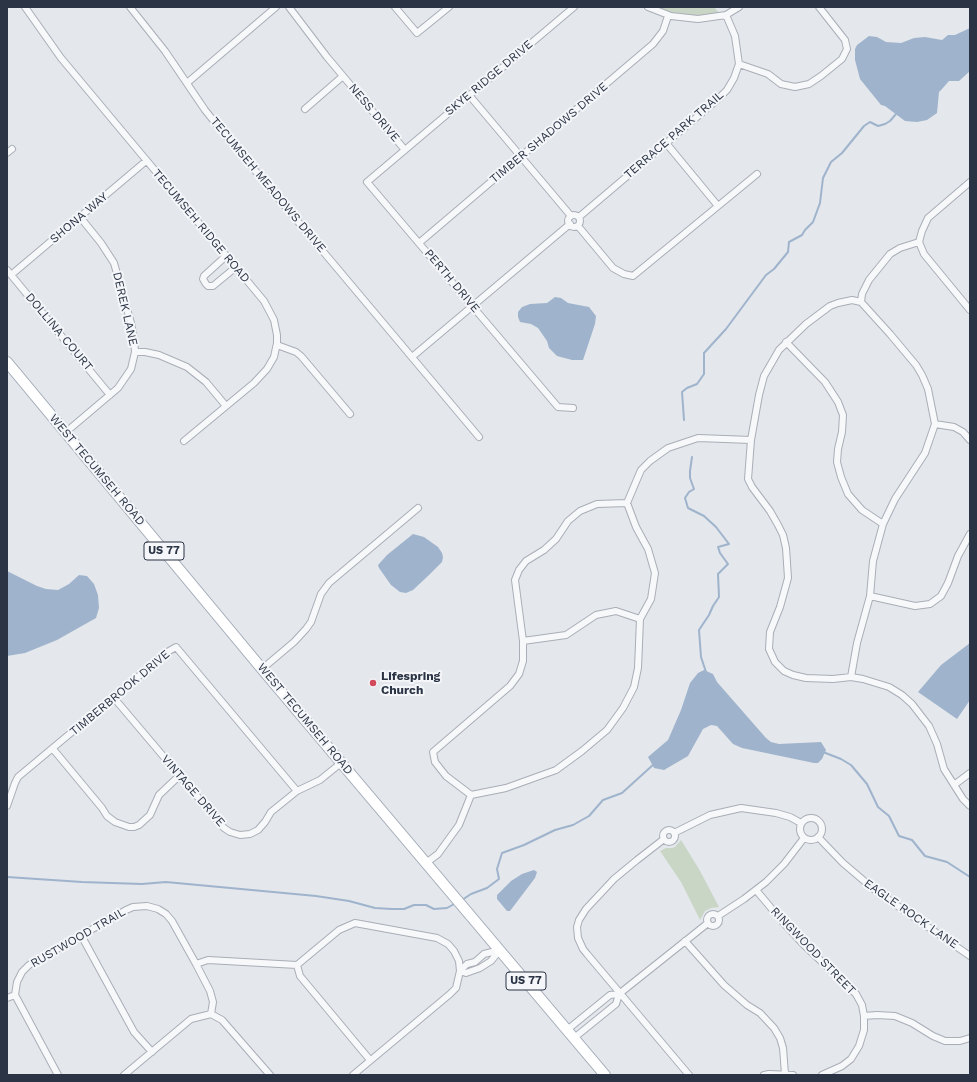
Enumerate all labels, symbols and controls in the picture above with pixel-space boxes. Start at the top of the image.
street label: SKYE RIDGE DRIVE [442,37,536,119]
street label: TIMBER SHADOWS DRIVE [487,79,611,187]
street label: NESS DRIVE [345,81,403,145]
street label: TERRACE PARK TRAIL [621,88,727,182]
street label: TECUMSEH MEADOWS DRIVE [207,114,329,256]
street label: TECUMSEH RIDGE ROAD [149,166,253,286]
street label: SHONA WAY [47,190,111,246]
street label: PERTH DRIVE [421,246,483,316]
street label: DEREK LANE [109,271,141,347]
street label: DOLLINA COURT [22,290,96,374]
street label: WEST TECUMSEH ROAD [46,411,148,529]
road number: US 77 [144,542,184,560]
street label: TIMBERBROOK DRIVE [67,647,173,739]
street label: WEST TECUMSEH ROAD [254,660,356,778]
place label: Lifespring Church [381,669,440,697]
marker: Lifespring Church [368,678,378,688]
street label: VINTAGE DRIVE [158,752,228,830]
street label: EAGLE ROCK LANE [861,876,961,952]
street label: RINGWOOD STREET [767,904,859,998]
street label: RUSTWOOD TRAIL [28,905,128,971]
road number: US 77 [506,972,546,990]

